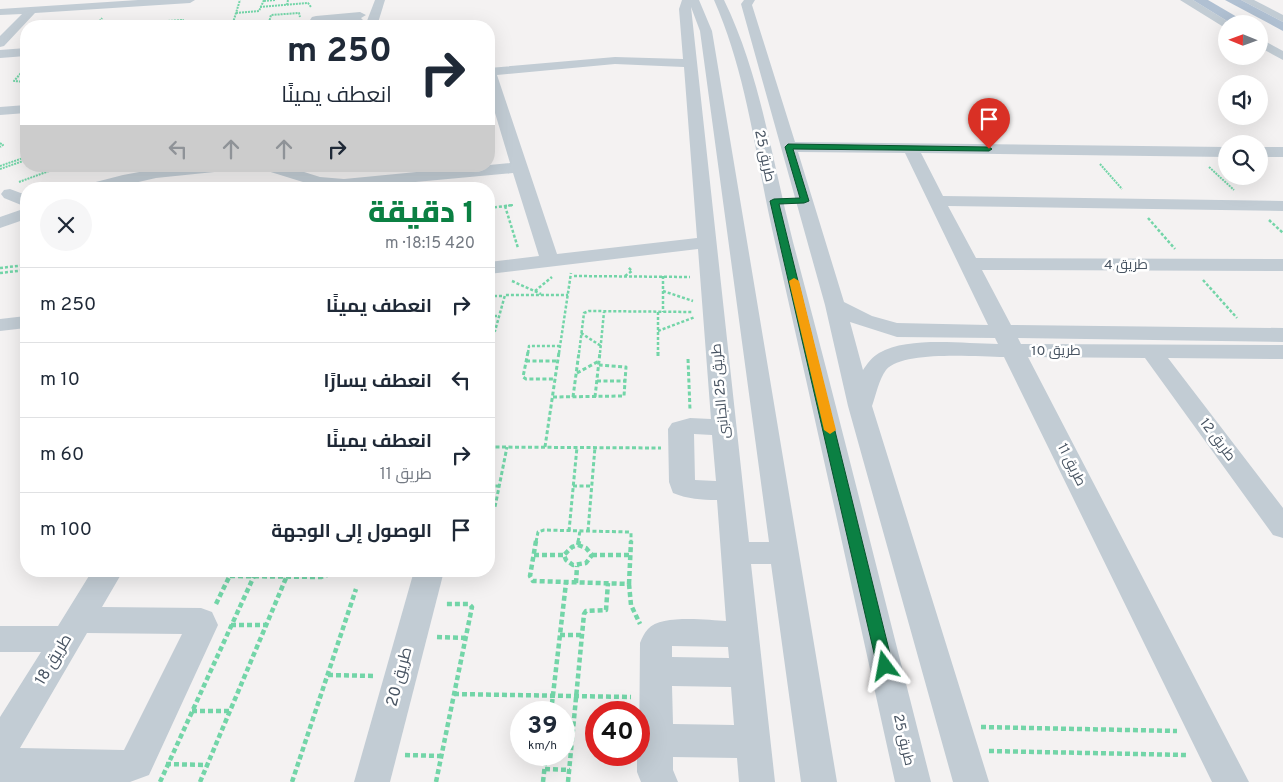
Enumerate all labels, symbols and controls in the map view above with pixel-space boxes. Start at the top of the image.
north arrow [1218,15,1268,65]
map controls [1218,15,1268,185]
text: 250 m [287,30,392,74]
icon: right [410,40,475,105]
button: sound [1218,75,1268,125]
text: انعطف يمينًا [281,83,392,110]
pin [968,98,1010,149]
icon: arrive [975,105,1003,133]
street label: طريق 25 [750,129,778,183]
icon: left [164,135,192,163]
icon: ahead [217,135,245,163]
icon: ahead [270,135,298,163]
icon: right [323,135,351,163]
button: search [1218,135,1268,185]
text: 1 دقيقة [368,196,475,233]
button: close [40,199,92,251]
text: 420 m · 18:15 [385,234,475,254]
street label: طريق 4 [1104,257,1148,274]
icon: right [447,291,475,319]
text: 250 m [40,293,96,317]
text: انعطف يمينًا [326,295,432,319]
street label: طريق 25 الجانبى [708,343,734,439]
street label: طريق 10 [1031,343,1081,360]
icon: left [447,366,475,394]
text: 10 m [40,368,80,392]
text: انعطف يسارًا [324,370,432,394]
street label: طريق 12 [1195,415,1239,465]
text: انعطف يمينًا [326,430,432,454]
icon: right [447,441,475,469]
street label: طريق 11 [1053,441,1089,489]
text: 60 m [40,443,84,467]
text: طريق 11 [380,465,432,485]
icon: arrive [447,516,475,544]
text: 100 m [40,518,92,542]
text: الوصول إلى الوجهة [271,520,432,544]
street label: طريق 18 [31,631,77,689]
position arrow [858,639,910,691]
street label: طريق 20 [383,645,417,709]
speed limit sign: 40 [585,701,650,766]
text: 39 [527,711,558,743]
street label: طريق 25 [889,712,917,768]
text: km/h [528,738,557,754]

